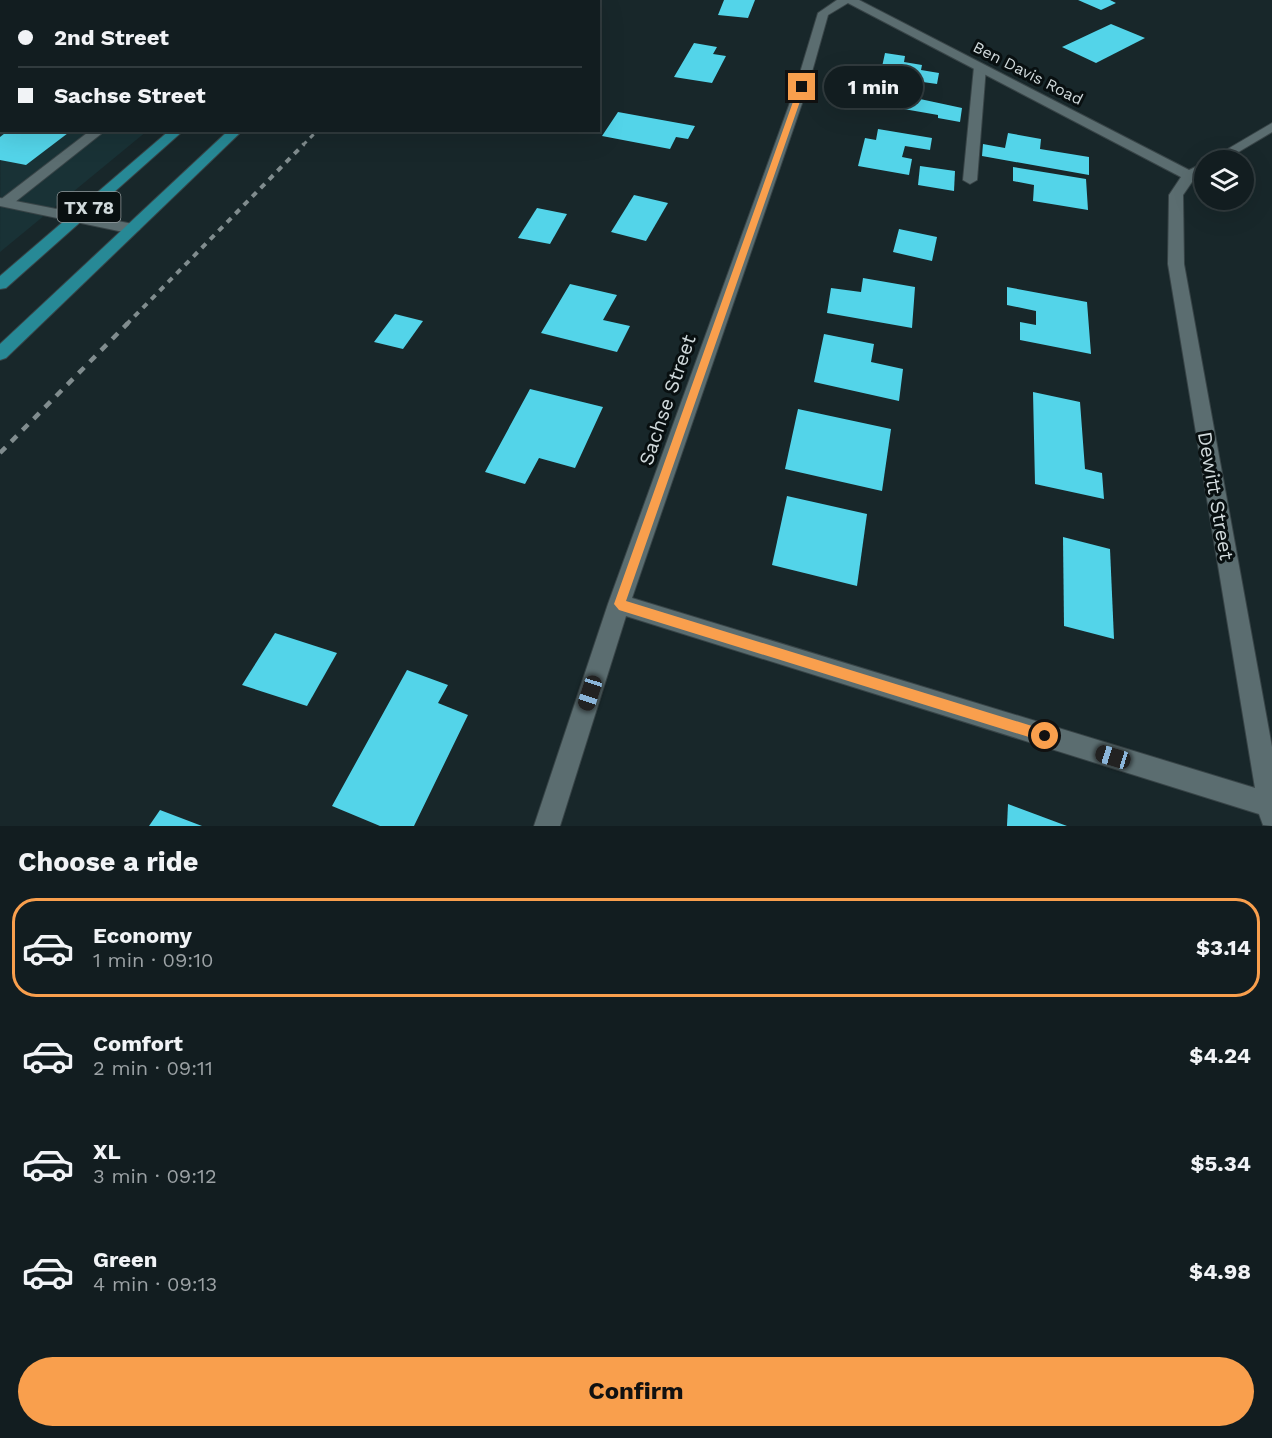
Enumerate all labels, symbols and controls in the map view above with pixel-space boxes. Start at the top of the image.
text: 2nd Street [54,25,169,50]
street label: Ben Davis Road [970,37,1086,109]
callout: 1 min [823,66,922,108]
route end [788,73,815,100]
text: 1 min [848,75,899,99]
text: Sachse Street [54,83,206,108]
map controls [1194,150,1254,210]
button: layers [1194,150,1254,210]
road number: TX 78 [58,192,121,222]
street label: Sachse Street [633,331,701,468]
street label: Dewitt Street [1193,430,1239,563]
car [576,673,604,713]
route start [1031,722,1058,749]
car [1093,743,1133,771]
text: Choose a ride [18,846,198,878]
icon: car [21,921,75,975]
text: Economy [93,923,192,948]
text: $3.14 [1196,935,1251,960]
text: 1 min · 09:10 [93,948,213,972]
icon: car [21,1029,75,1083]
text: Comfort [93,1031,183,1056]
text: $4.24 [1189,1043,1251,1068]
text: 2 min · 09:11 [93,1056,213,1080]
icon: car [21,1137,75,1191]
text: XL [93,1139,121,1164]
text: $5.34 [1190,1151,1251,1176]
text: 3 min · 09:12 [93,1164,217,1188]
icon: car [21,1245,75,1299]
text: Green [93,1247,157,1272]
text: $4.98 [1189,1259,1251,1284]
text: 4 min · 09:13 [93,1272,217,1296]
button: Confirm [18,1357,1254,1426]

